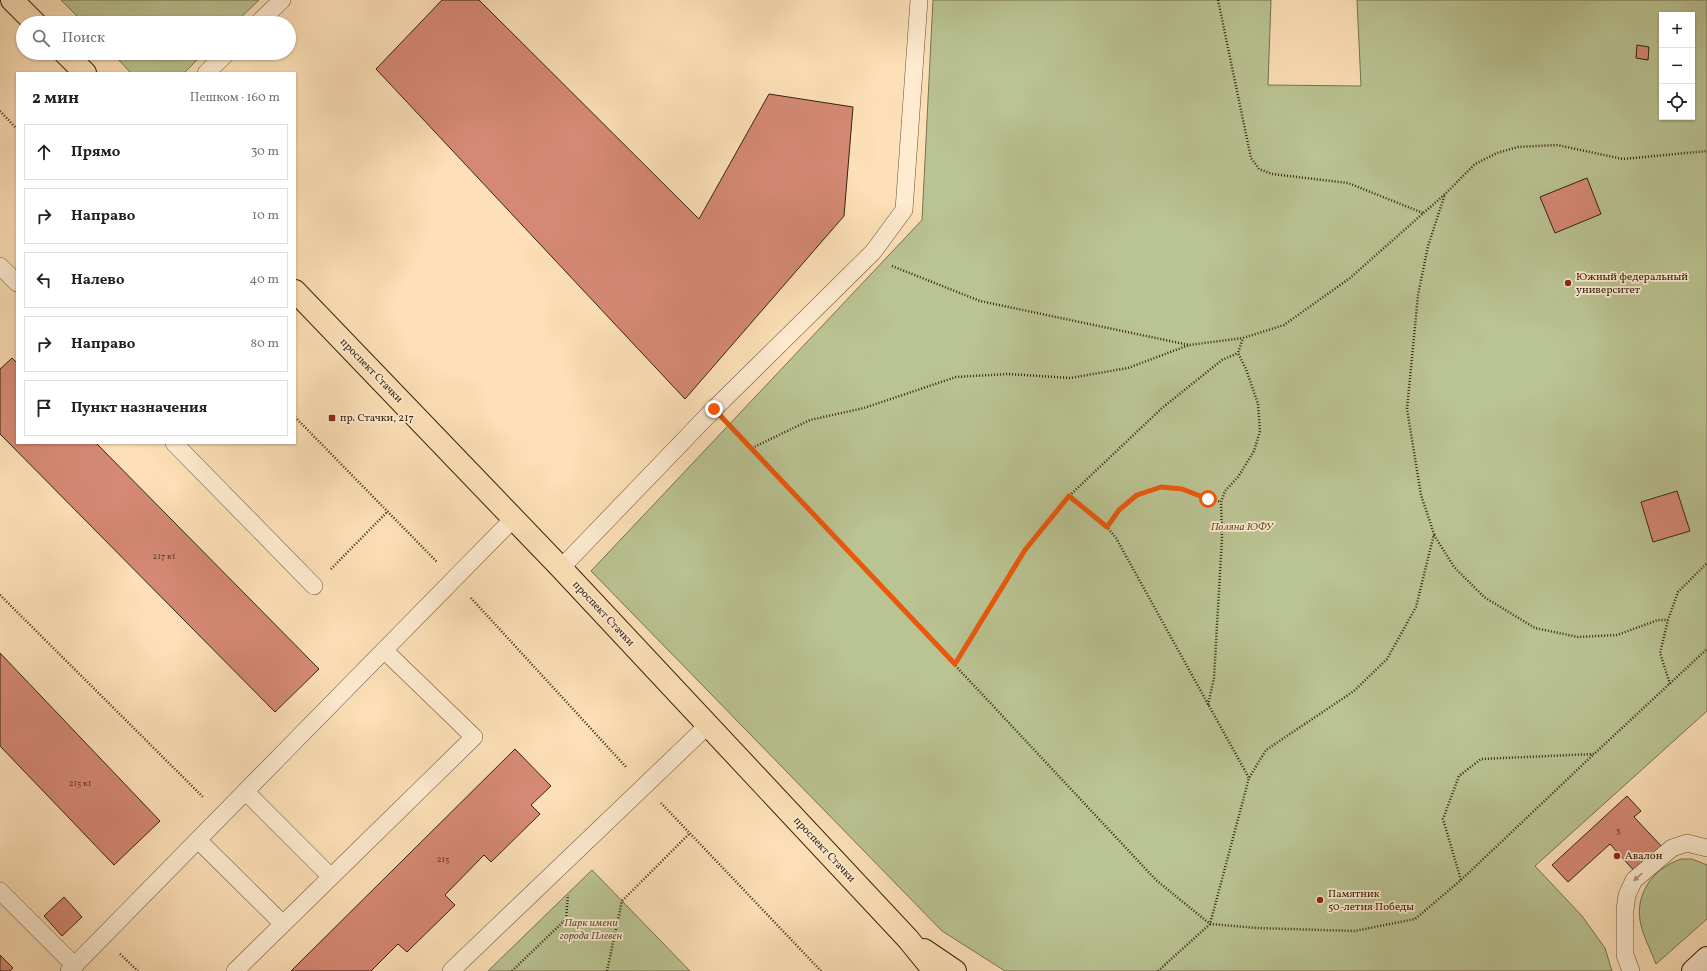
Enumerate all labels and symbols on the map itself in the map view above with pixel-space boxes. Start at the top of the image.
place label: Южный федеральный университет [1576,270,1688,298]
marker: Южный федеральный университет [1563,278,1573,288]
street label: проспект Стачки [336,335,406,407]
route end [705,400,723,418]
place label: пр. Стачки, 217 [340,411,414,426]
marker: пр. Стачки, 217 [327,413,337,423]
route start [1199,490,1217,508]
park label: Поляна ЮФУ [1211,520,1275,535]
house number: 217 к1 [153,550,175,563]
street label: проспект Стачки [569,578,637,650]
house number: 215 к1 [69,777,91,790]
street label: проспект Стачки [790,814,858,886]
house number: 3 [1616,824,1621,837]
place label: Авалон [1625,849,1663,864]
marker: Авалон [1612,851,1622,861]
house number: 215 [437,853,449,866]
one-way arrow [1633,873,1643,882]
place label: Памятник 50-летия Победы [1328,887,1414,915]
marker: Памятник 50-летия Победы [1315,895,1325,905]
park label: Парк имени города Плевен [560,916,623,944]

